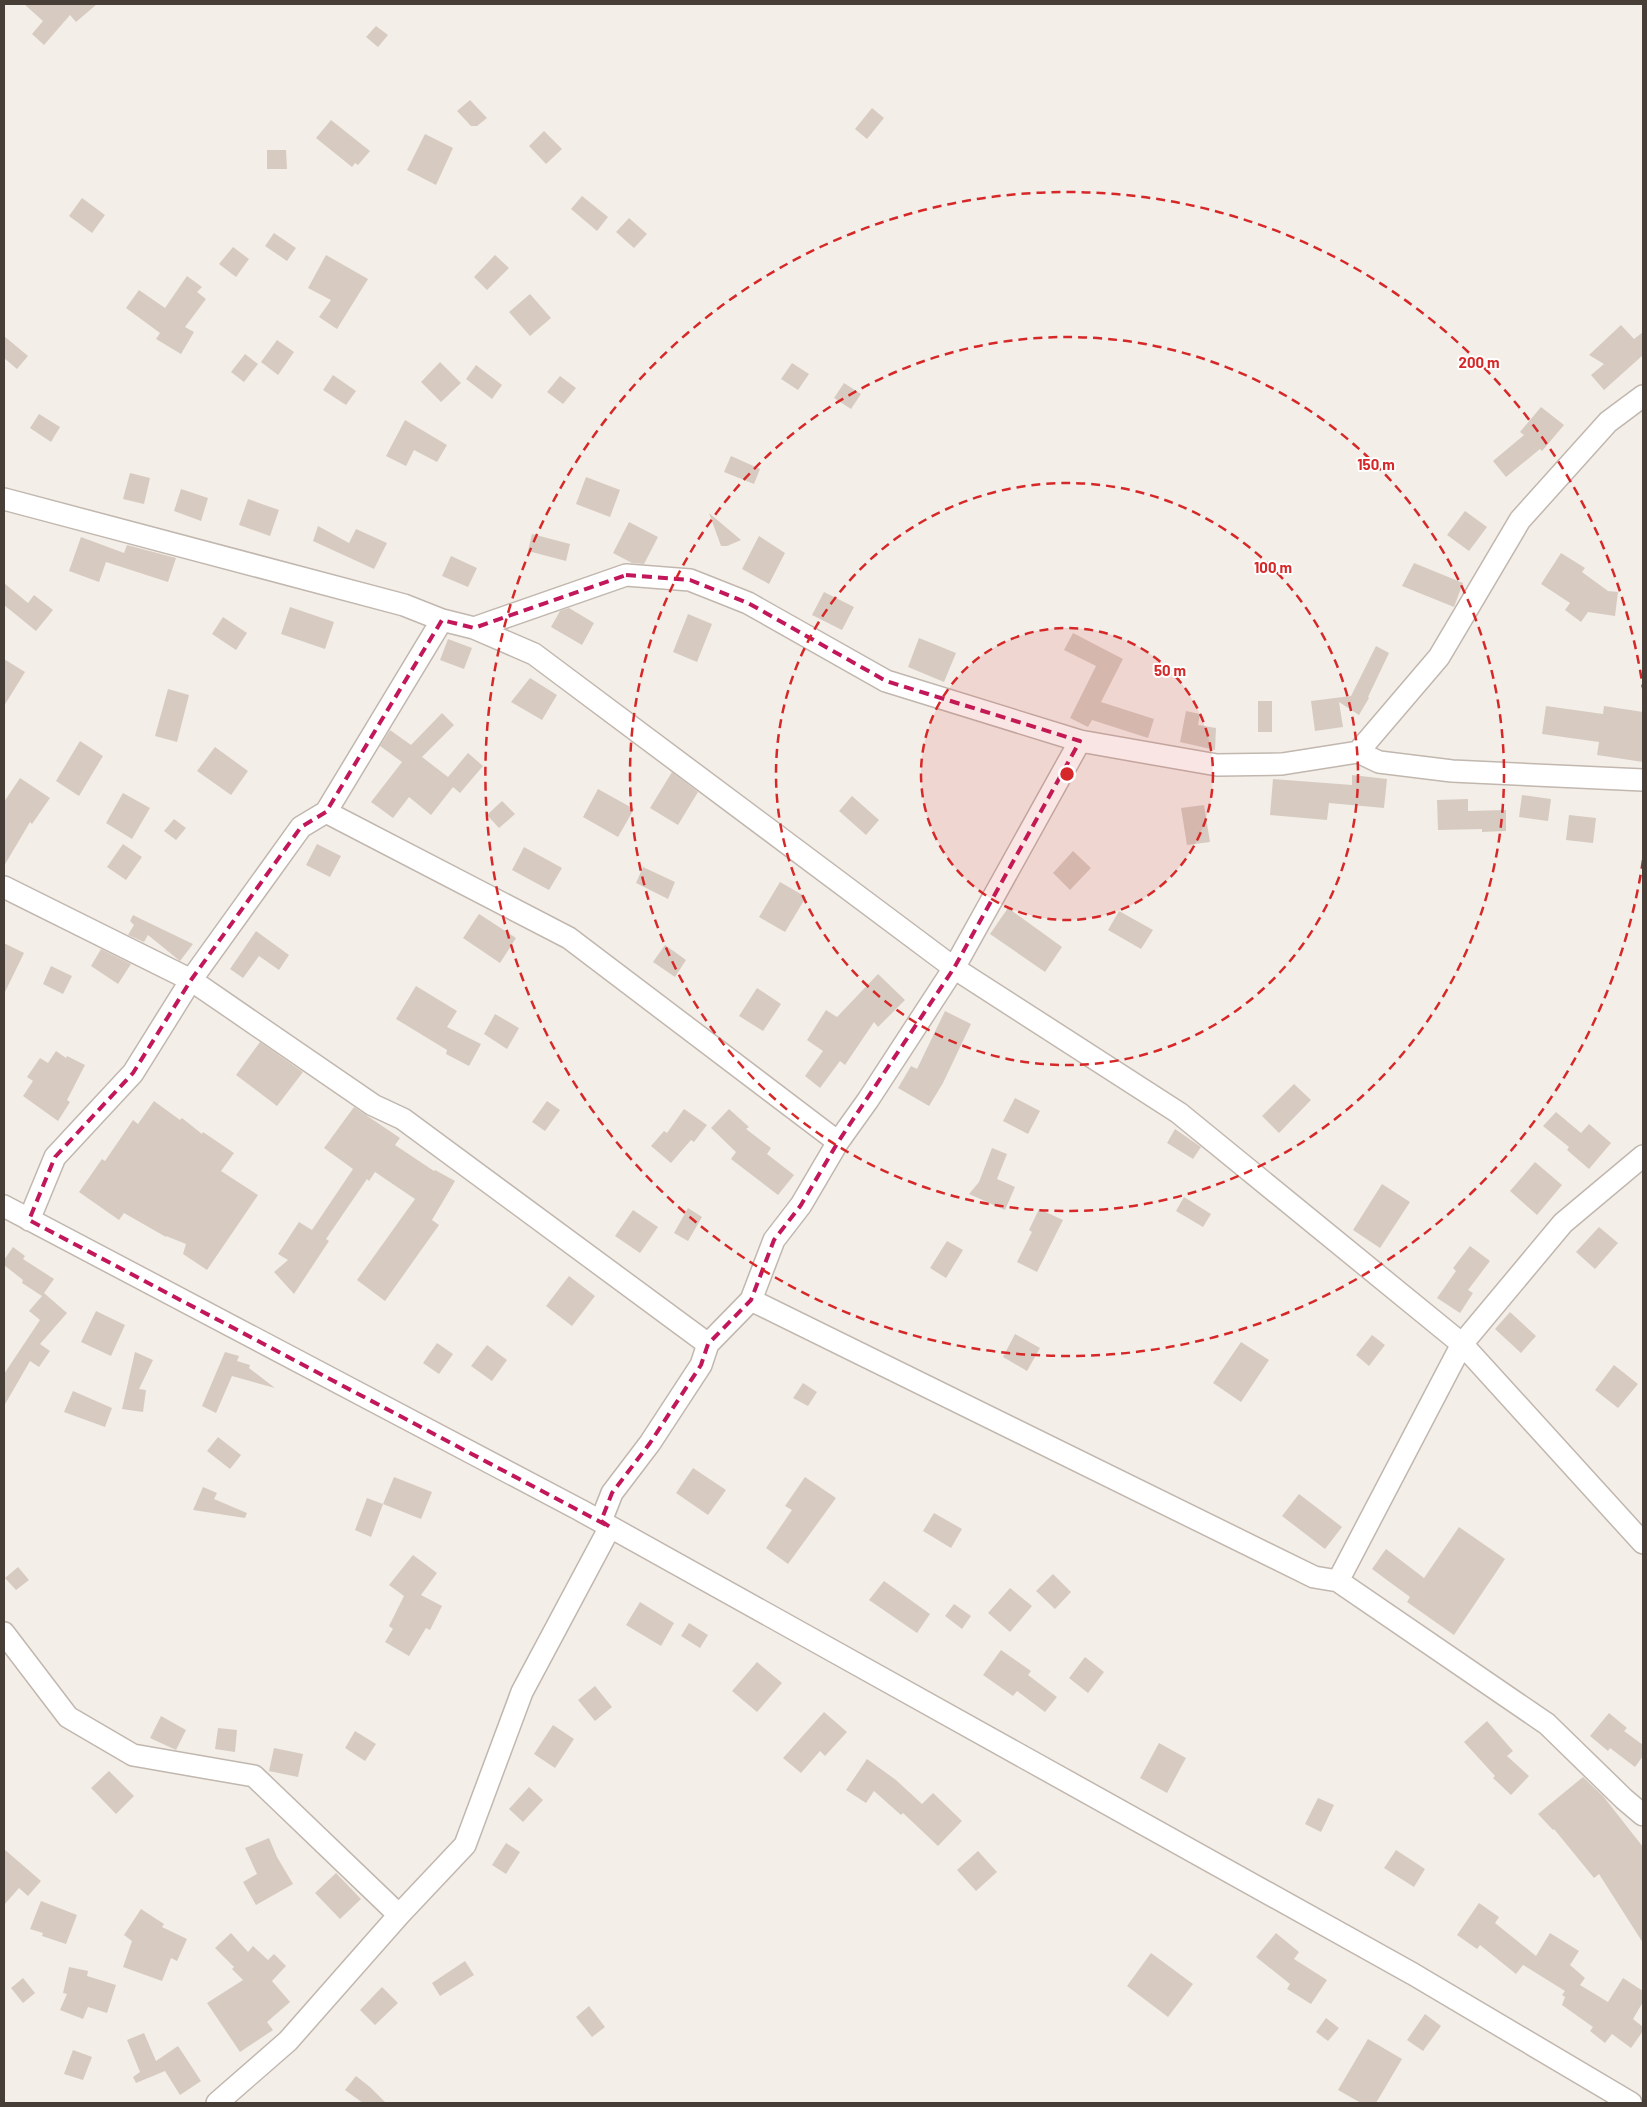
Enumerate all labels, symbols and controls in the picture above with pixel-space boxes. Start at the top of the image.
text: 200 m [1458,353,1500,371]
text: 150 m [1357,455,1395,473]
text: 100 m [1254,558,1292,576]
text: 50 m [1154,661,1186,679]
centre of rings [1058,765,1076,783]

